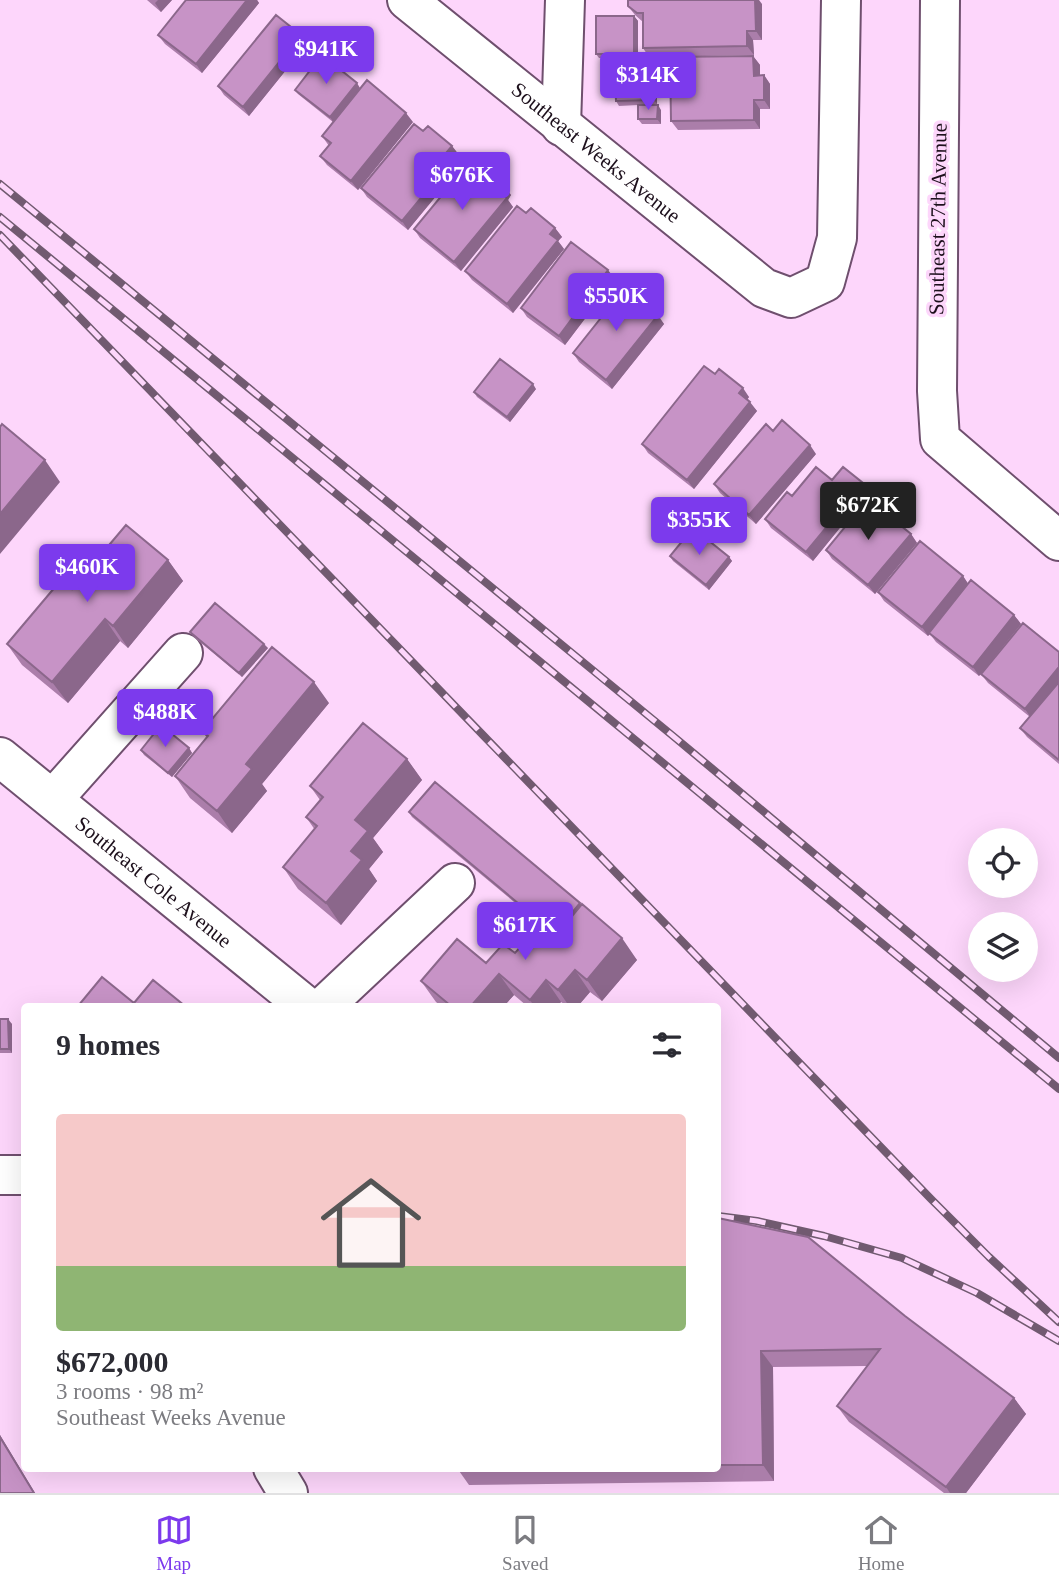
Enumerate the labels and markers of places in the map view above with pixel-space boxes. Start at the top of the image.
pin: $941K [277,27,375,86]
pin: $314K [599,52,697,112]
pin: $676K [413,152,511,212]
pin: $550K [567,274,665,333]
pin: $672K [819,482,917,542]
pin: $355K [650,498,748,557]
pin: $460K [38,544,136,604]
pin: $488K [116,690,214,749]
pin: $617K [476,902,574,962]

